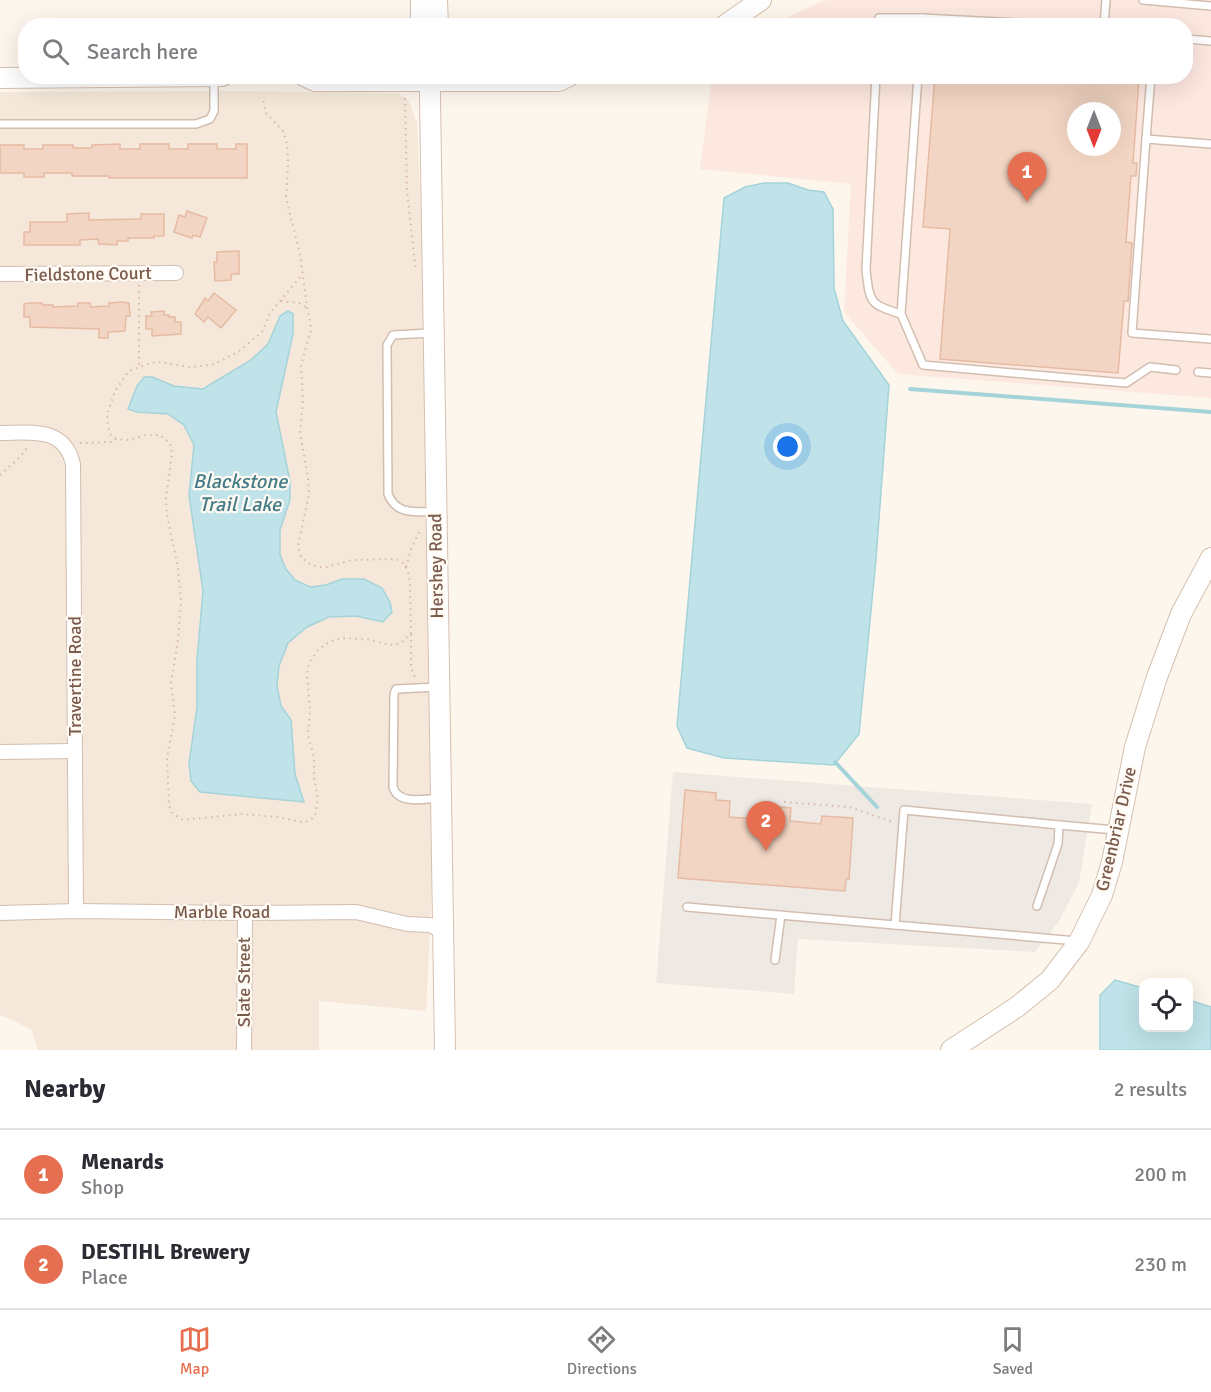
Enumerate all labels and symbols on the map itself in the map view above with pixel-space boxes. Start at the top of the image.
north arrow [1067,102,1121,156]
pin: 1 [1008,152,1046,202]
street label: Fieldstone Court [24,262,152,286]
your location [773,432,802,461]
water label: Blackstone Trail Lake [193,469,288,517]
street label: Hershey Road [424,513,448,619]
street label: Travertine Road [64,616,86,736]
street label: Greenbriar Drive [1091,765,1141,893]
pin: 2 [746,802,786,851]
street label: Marble Road [174,901,270,923]
street label: Slate Street [233,937,255,1027]

